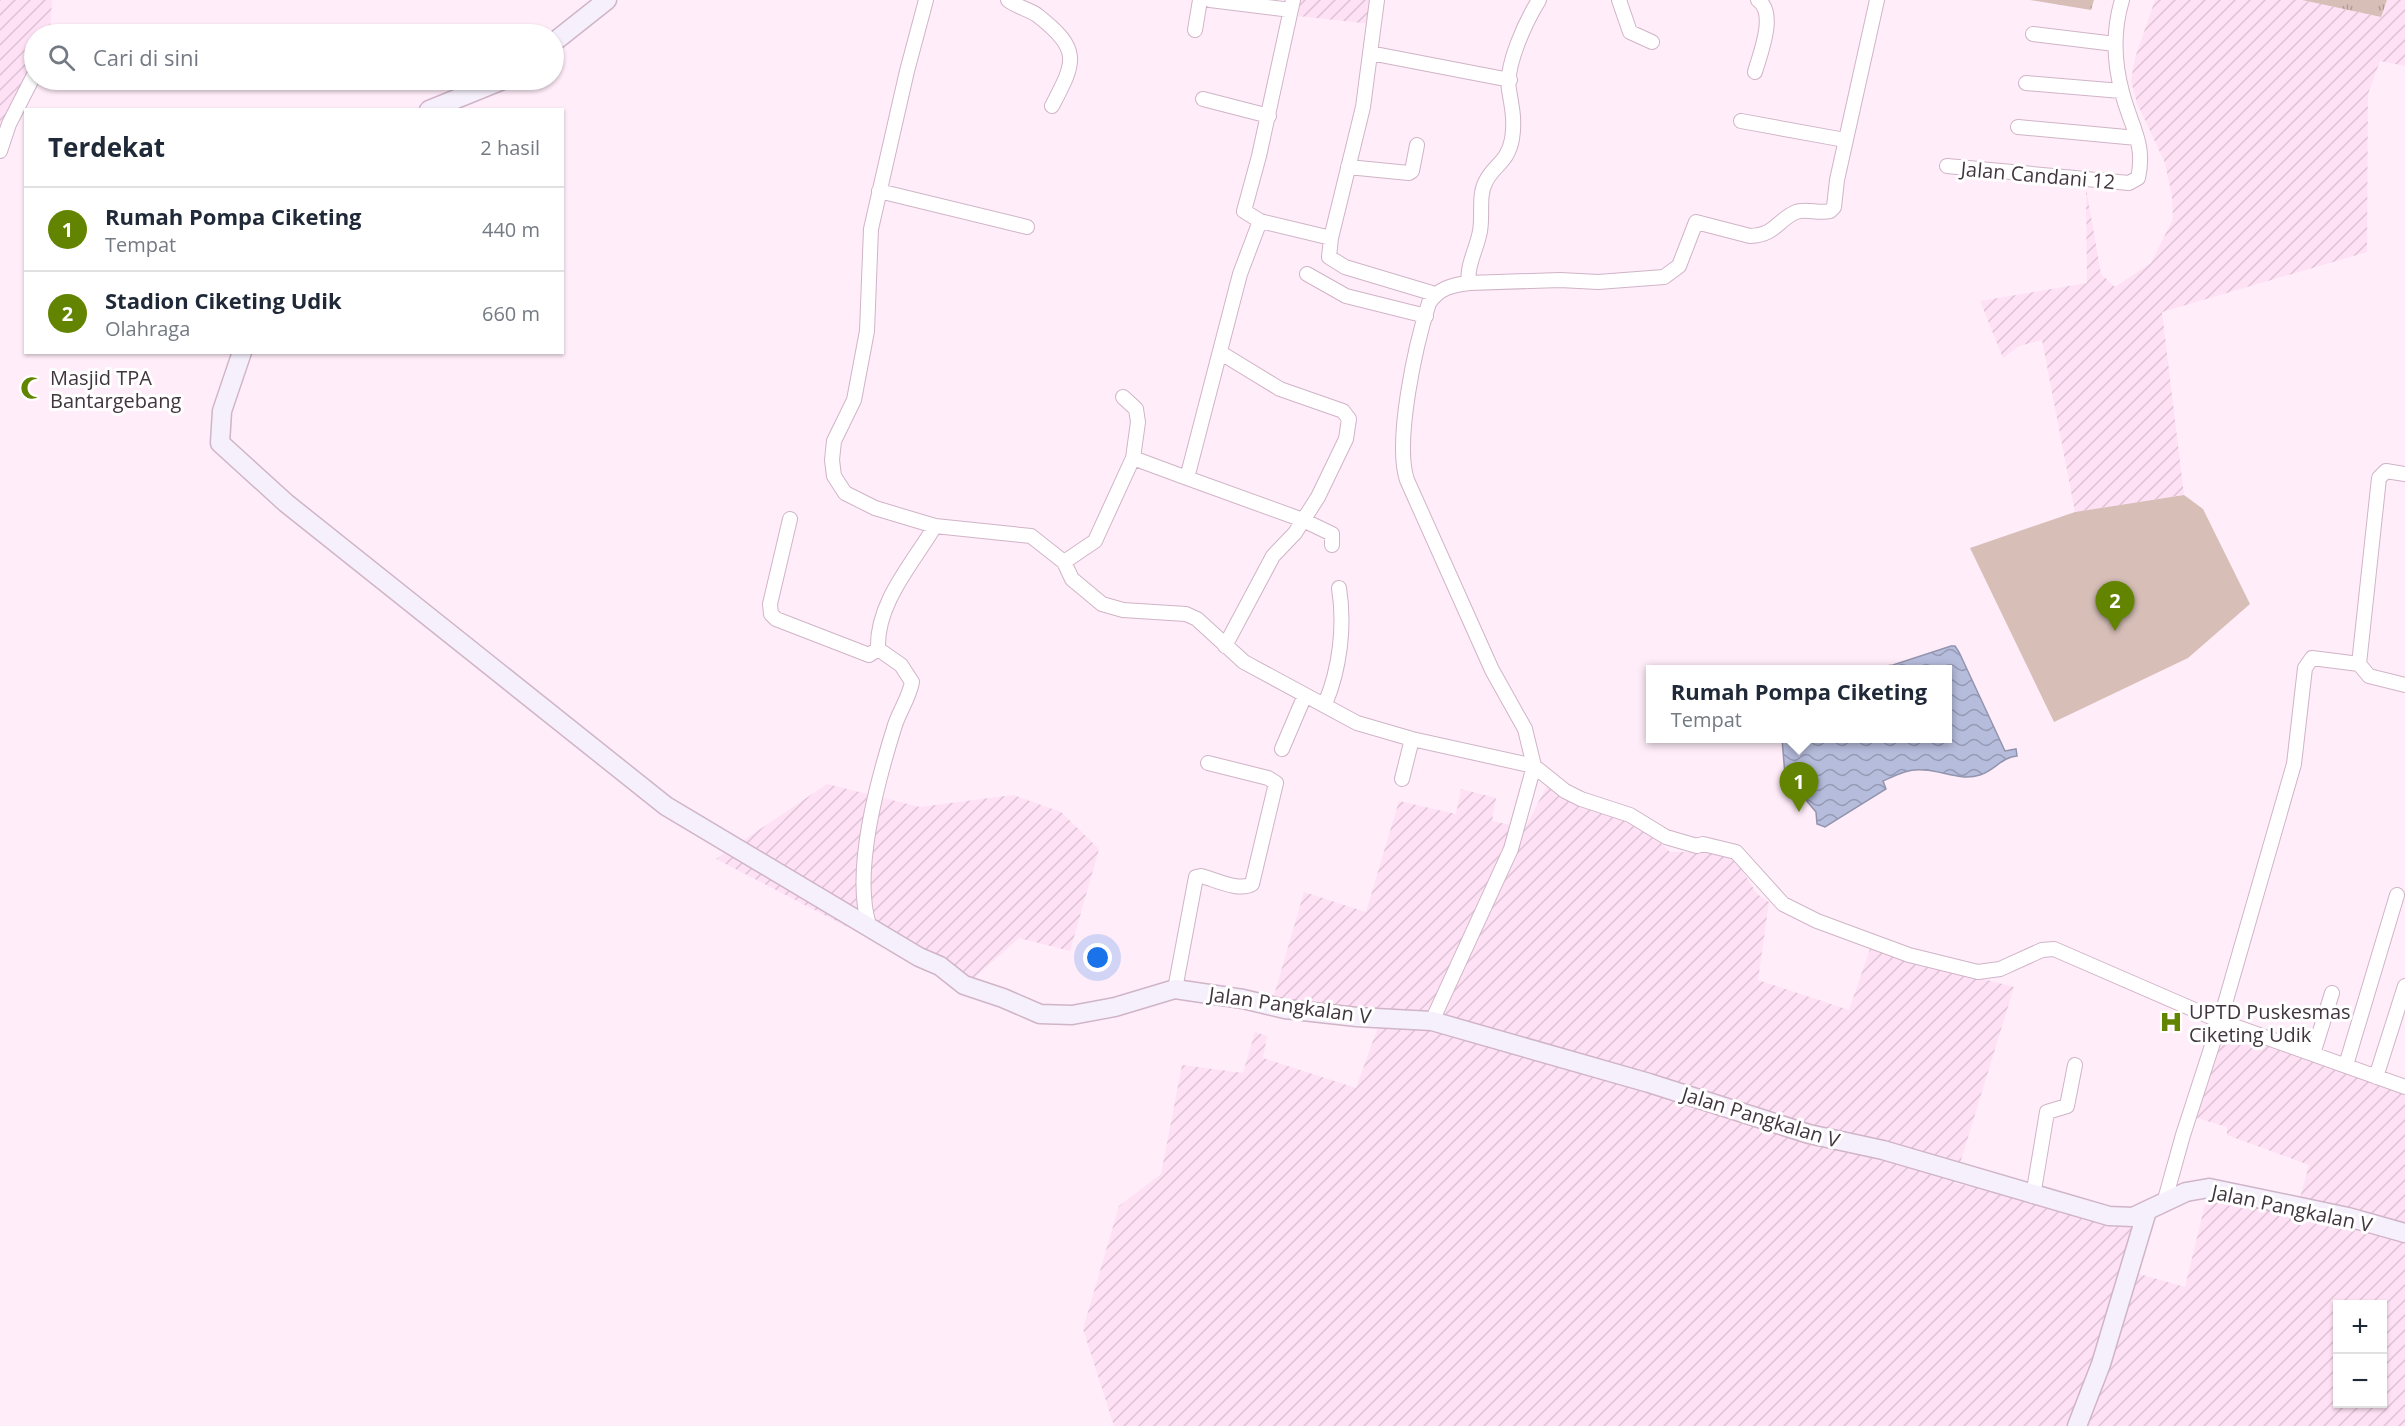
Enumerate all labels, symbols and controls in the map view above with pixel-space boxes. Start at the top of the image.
search box [24,24,564,90]
icon: search [45,41,78,74]
text: Cari di sini [93,42,199,72]
text: Terdekat [48,129,165,165]
text: 2 hasil [480,134,540,161]
street label: Jalan Candani 12 [1958,155,2116,195]
text: Rumah Pompa Ciketing [105,201,362,231]
text: 1 [62,216,73,243]
text: 440 m [482,216,540,243]
text: Tempat [105,231,176,258]
text: Stadion Ciketing Udik [105,285,342,315]
text: 2 [62,300,73,327]
text: 660 m [482,300,540,327]
text: Olahraga [105,315,190,342]
place label: Masjid TPA Bantargebang [50,364,181,414]
mosque icon: Masjid TPA Bantargebang [19,375,45,401]
pin: 2 [2096,582,2134,631]
popup [1646,665,1952,743]
text: Rumah Pompa Ciketing [1671,676,1927,706]
text: Tempat [1671,706,1742,733]
pin: 1 [1780,762,1818,812]
your location [1083,943,1112,972]
street label: Jalan Pangkalan V [1205,980,1373,1030]
place label: UPTD Puskesmas Ciketing Udik [2189,998,2351,1048]
hospital icon: UPTD Puskesmas Ciketing Udik [2158,1009,2184,1035]
street label: Jalan Pangkalan V [1677,1080,1843,1154]
street label: Jalan Pangkalan V [2207,1177,2375,1238]
map controls [2333,1300,2387,1408]
button: + [2333,1300,2387,1354]
button: − [2333,1354,2387,1408]

